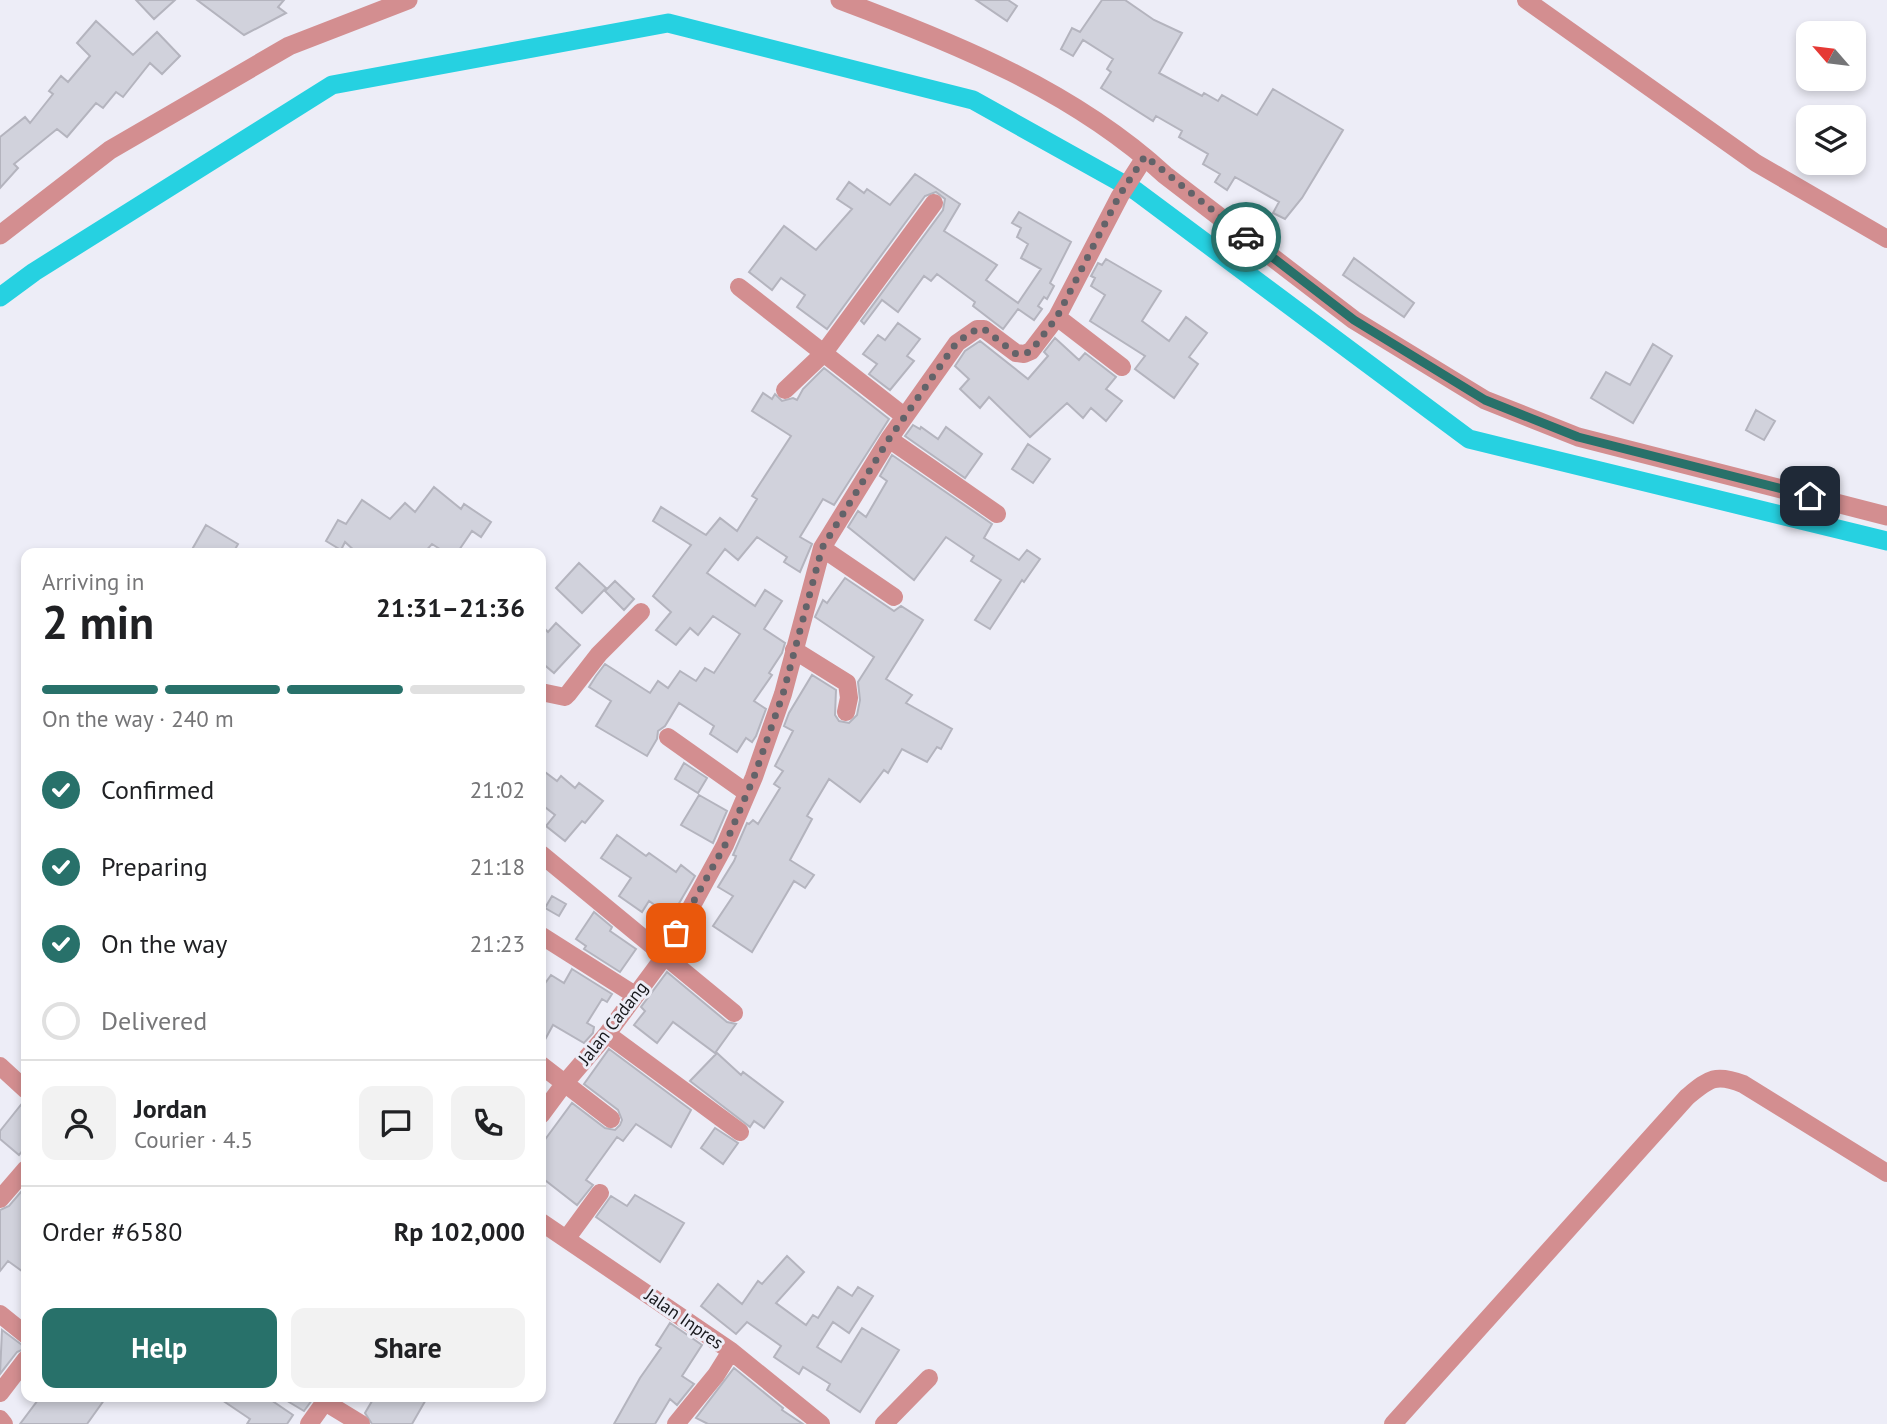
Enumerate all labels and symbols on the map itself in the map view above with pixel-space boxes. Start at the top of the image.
north arrow [1796,21,1866,91]
courier [1211,202,1281,272]
pin [1780,466,1840,526]
pin [646,903,706,963]
street label: Jalan Cadang [572,976,652,1070]
street label: Jalan Inpres [640,1283,728,1354]

